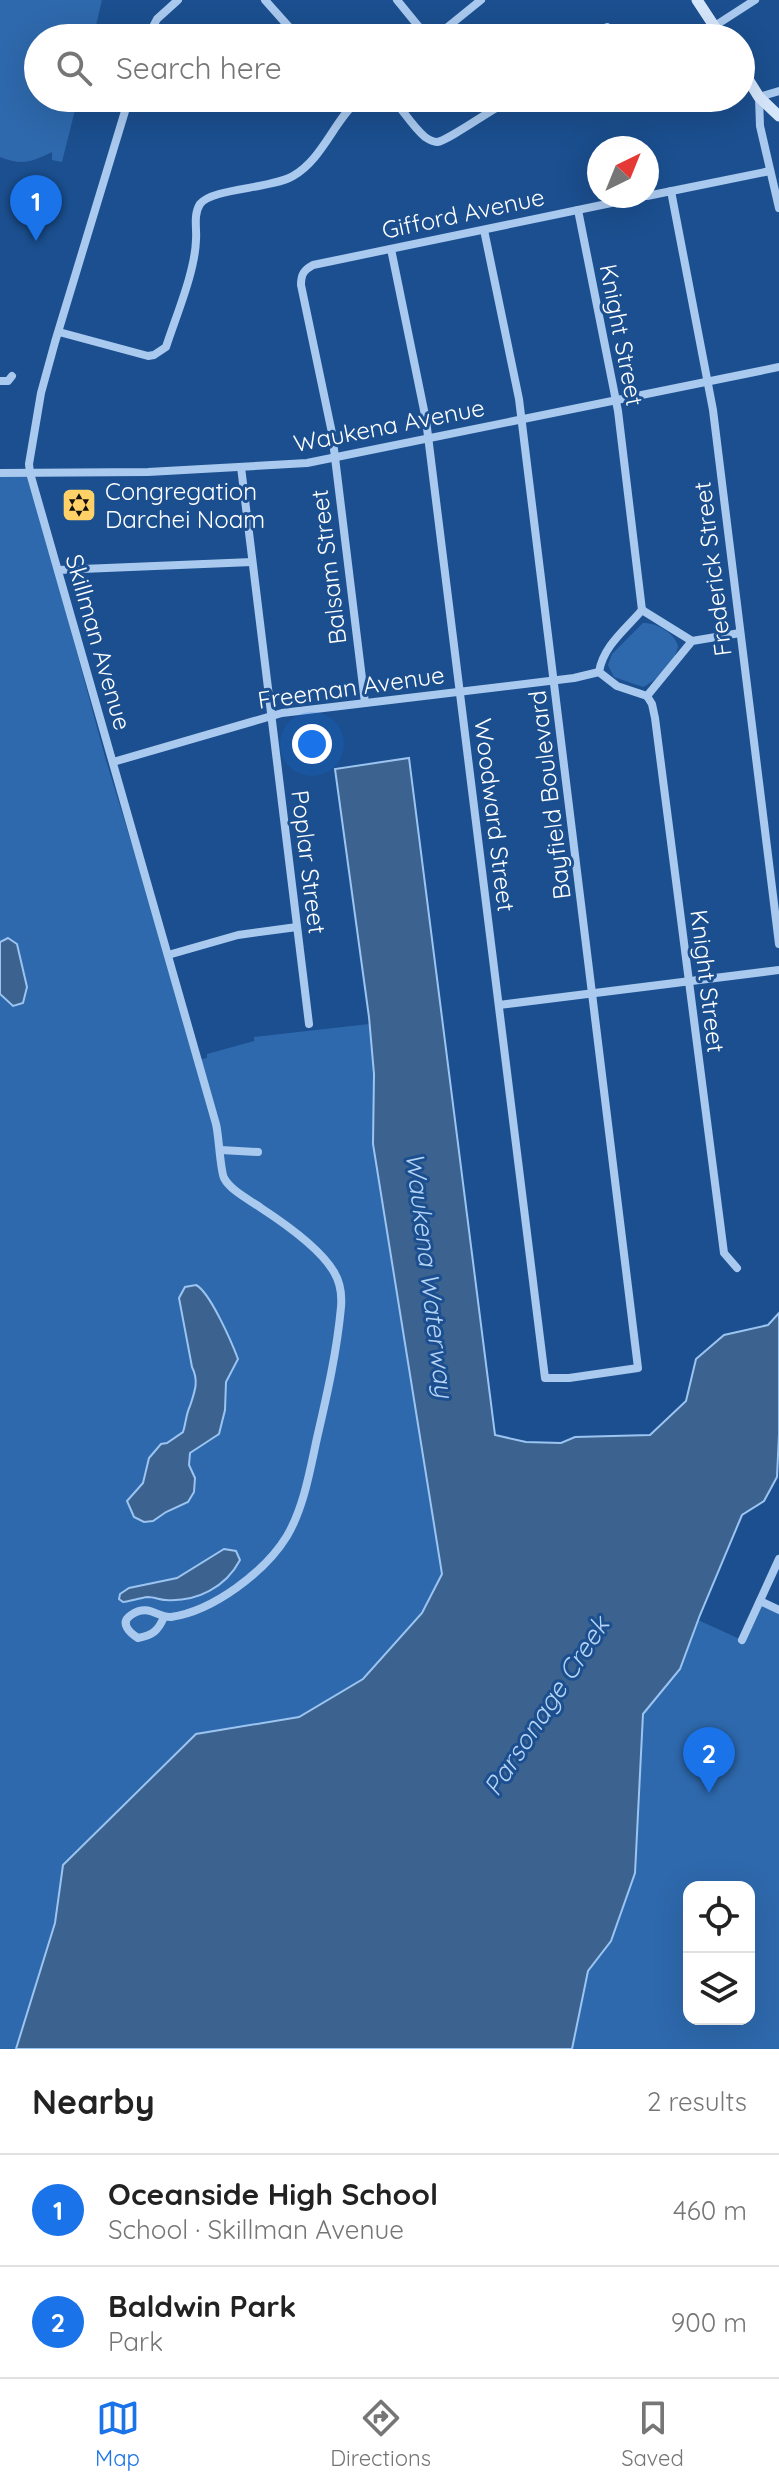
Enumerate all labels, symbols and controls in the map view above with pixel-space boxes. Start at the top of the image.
search box [24,24,755,112]
icon: search [52,46,96,90]
text: Search here [116,49,282,87]
north arrow [587,136,659,208]
pin: 1 [10,175,62,241]
street label: Gifford Avenue [379,181,547,245]
street label: Knight Street [594,262,650,408]
street label: Waukena Avenue [291,392,487,458]
place label: Congregation Darchei Noam [105,476,265,534]
street label: Frederick Street [686,480,738,658]
synagogue icon: Congregation Darchei Noam [60,486,98,524]
street label: Balsam Street [304,488,352,646]
street label: Skillman Avenue [60,551,138,733]
street label: Freeman Avenue [256,659,446,715]
street label: Bayfield Boulevard [521,689,577,901]
street label: Woodward Street [468,717,522,913]
your location [292,724,332,764]
street label: Poplar Street [285,788,333,936]
street label: Knight Street [684,908,732,1054]
water label: Waukena Waterway [399,1151,462,1401]
water label: Parsonage Creek [476,1608,617,1802]
pin: 2 [683,1727,735,1793]
map controls [683,1881,755,2025]
button: locate [683,1881,755,1953]
button: layers [683,1953,755,2025]
text: Nearby [32,2080,155,2123]
text: 2 results [647,2085,747,2118]
text: Oceanside High School [108,2175,438,2213]
text: 1 [53,2194,63,2227]
text: 460 m [673,2194,747,2227]
text: School · Skillman Avenue [108,2213,404,2246]
text: Baldwin Park [108,2287,296,2325]
text: 2 [51,2306,65,2339]
text: 900 m [671,2306,747,2339]
text: Park [108,2325,163,2358]
tab: Map [95,2396,140,2472]
tab: Directions [330,2396,431,2472]
tab: Saved [621,2396,684,2472]

